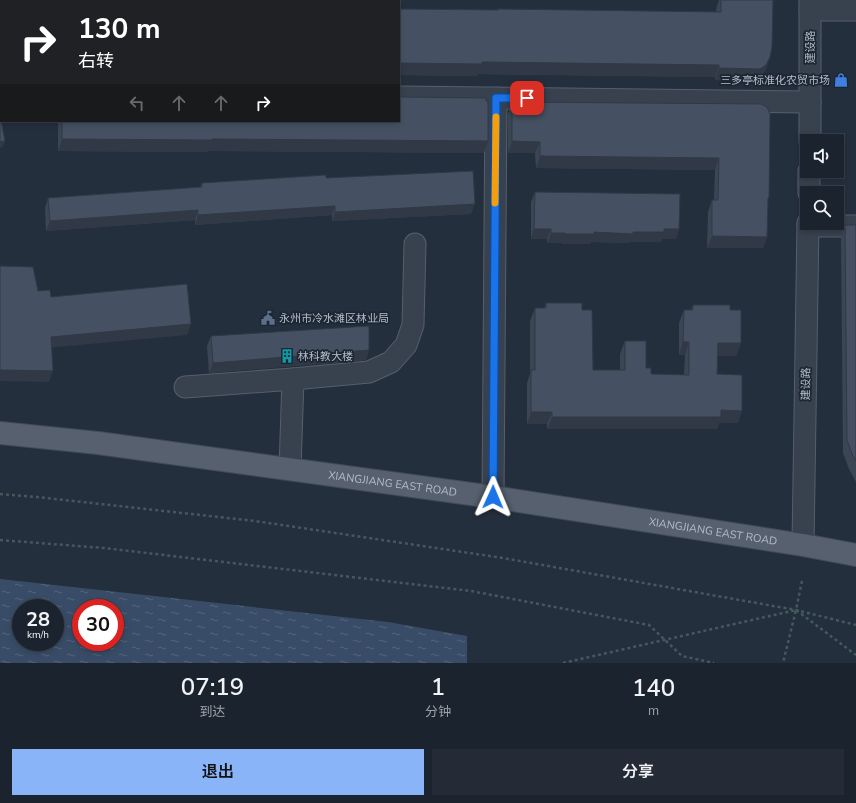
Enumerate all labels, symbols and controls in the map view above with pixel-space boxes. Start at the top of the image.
text: 130 m [78,10,161,48]
icon: right [12,16,64,68]
street label: 建设路 [803,31,818,64]
text: 右转 [78,49,114,73]
shop icon: 三多亭标准化农贸市场 [833,72,849,88]
place label: 三多亭标准化农贸市场 [720,73,830,88]
pin [510,81,544,115]
icon: arrive [516,87,538,109]
icon: left [126,92,148,114]
icon: ahead [168,92,190,114]
icon: ahead [210,92,232,114]
icon: right [252,92,274,114]
map controls [800,134,844,230]
button: sound [800,134,844,178]
button: search [800,186,844,230]
public building icon: 永州市冷水滩区林业局 [260,310,276,326]
place label: 永州市冷水滩区林业局 [279,311,389,326]
building icon: 林科教大楼 [279,348,295,364]
place label: 林科教大楼 [298,349,353,364]
street label: 建设路 [798,367,814,401]
street label: XIANGJIANG EAST ROAD [327,467,458,500]
position arrow [472,476,514,518]
street label: XIANGJIANG EAST ROAD [648,514,778,548]
speed limit sign: 30 [72,599,124,651]
text: 28 [26,606,50,633]
text: km/h [27,628,49,642]
text: 07:19 [181,671,244,703]
text: 1 [431,671,445,703]
text: 140 [632,672,675,704]
text: m [648,702,659,720]
text: 到达 [200,703,226,721]
text: 分钟 [425,703,451,721]
button: 退出 [12,749,424,795]
button: 分享 [432,749,844,795]

